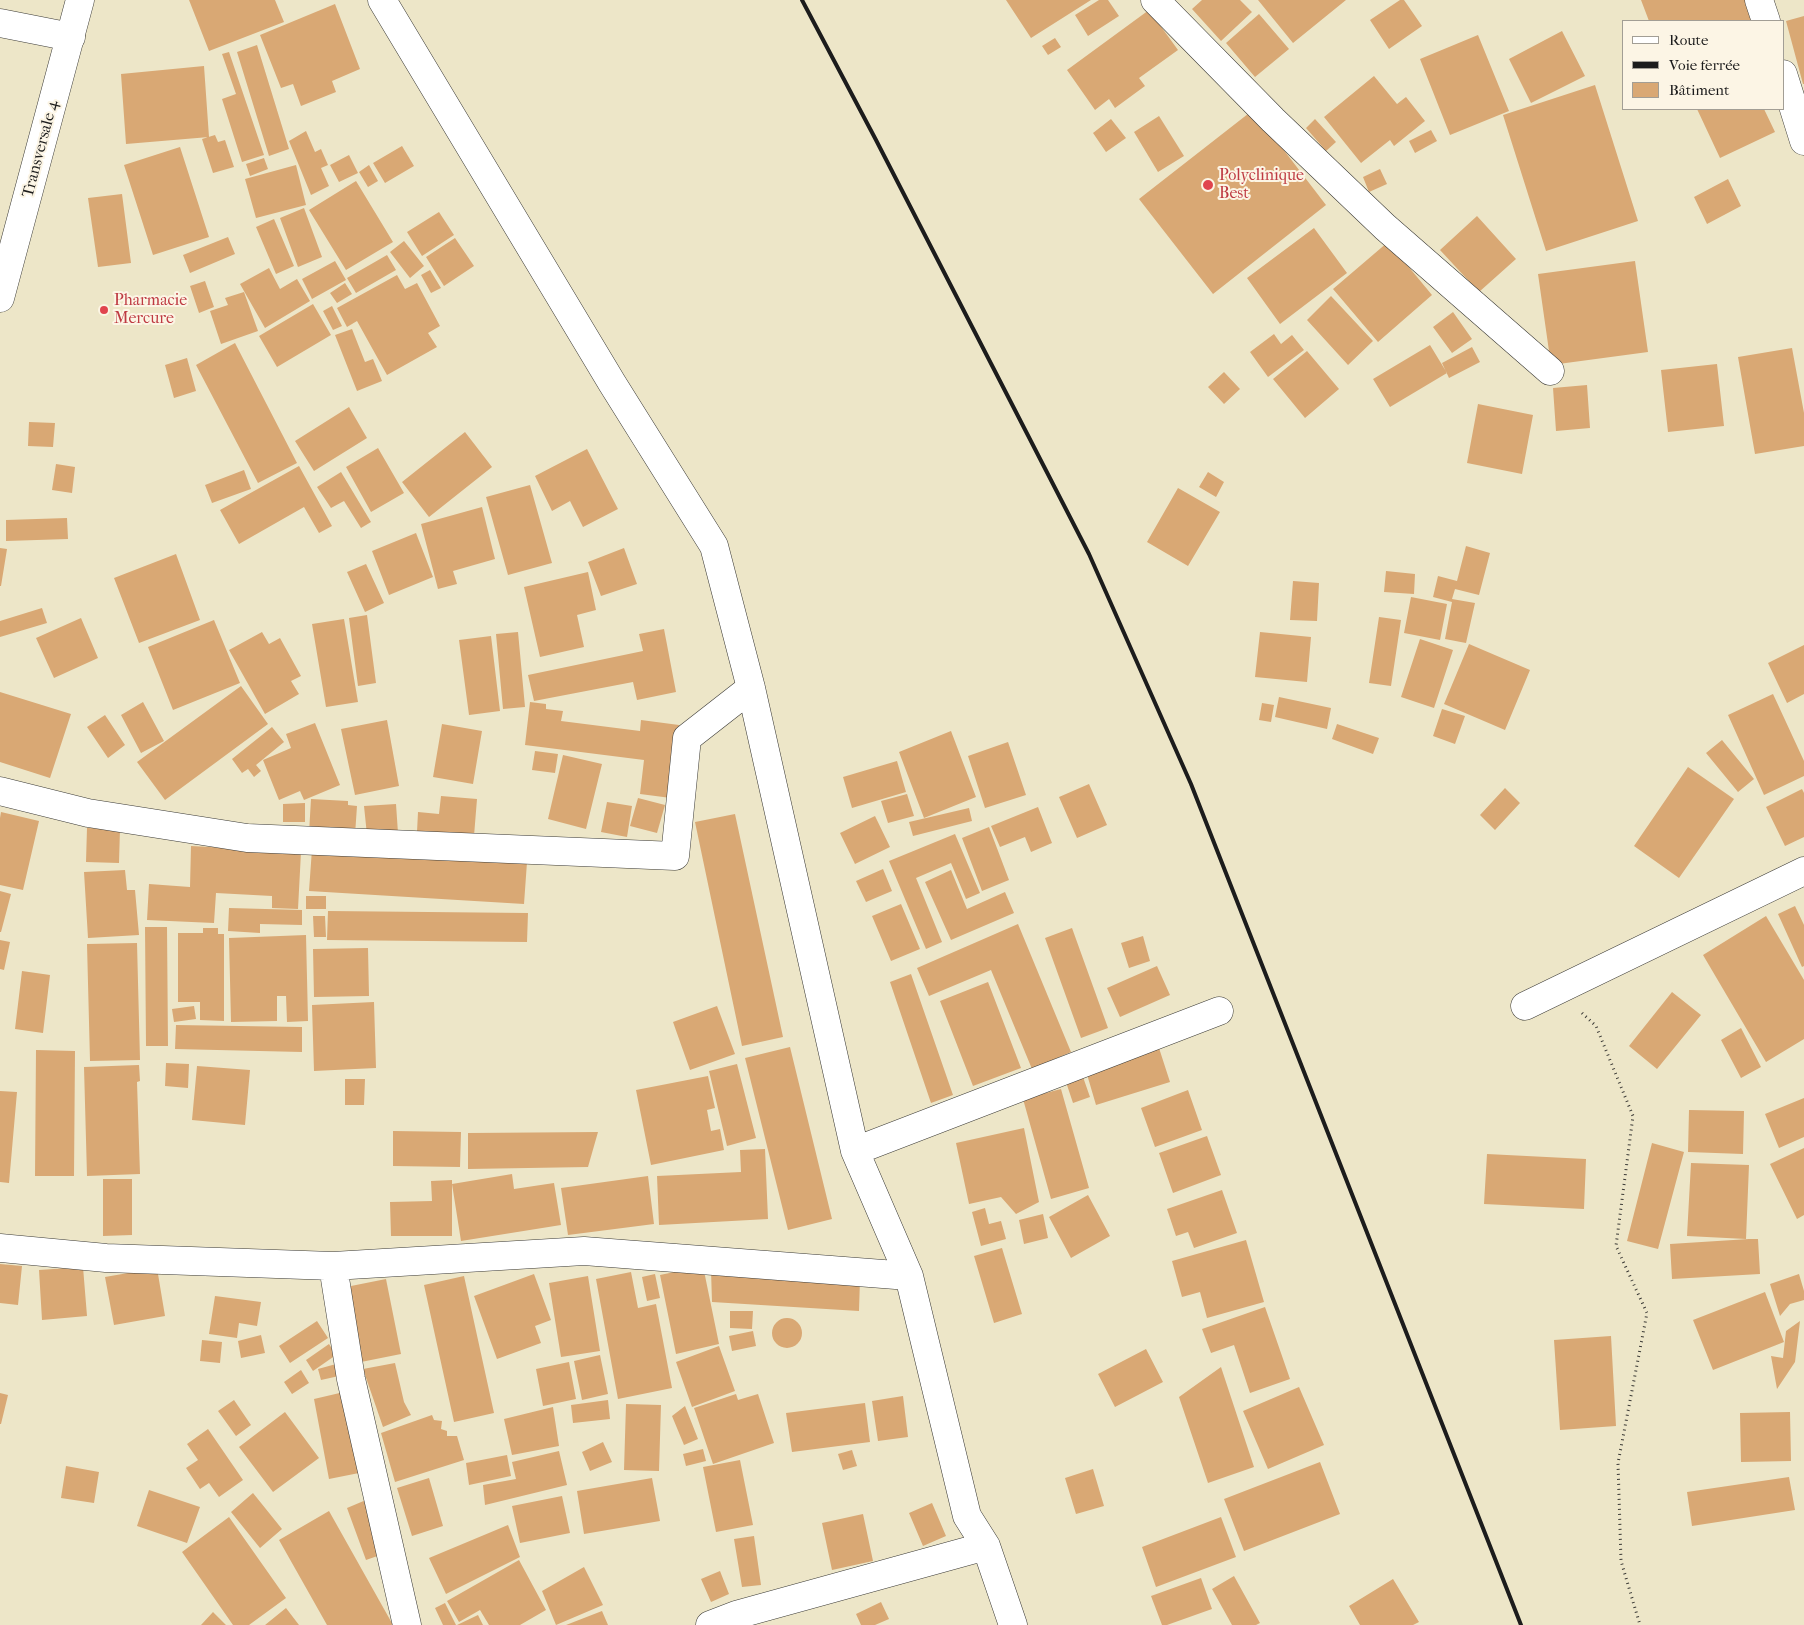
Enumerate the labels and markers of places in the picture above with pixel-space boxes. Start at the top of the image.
place label: Polyclinique Best [1219,166,1304,204]
marker: Polyclinique Best [1201,178,1215,192]
place label: Pharmacie Mercure [114,291,187,329]
marker: Pharmacie Mercure [98,304,110,316]

